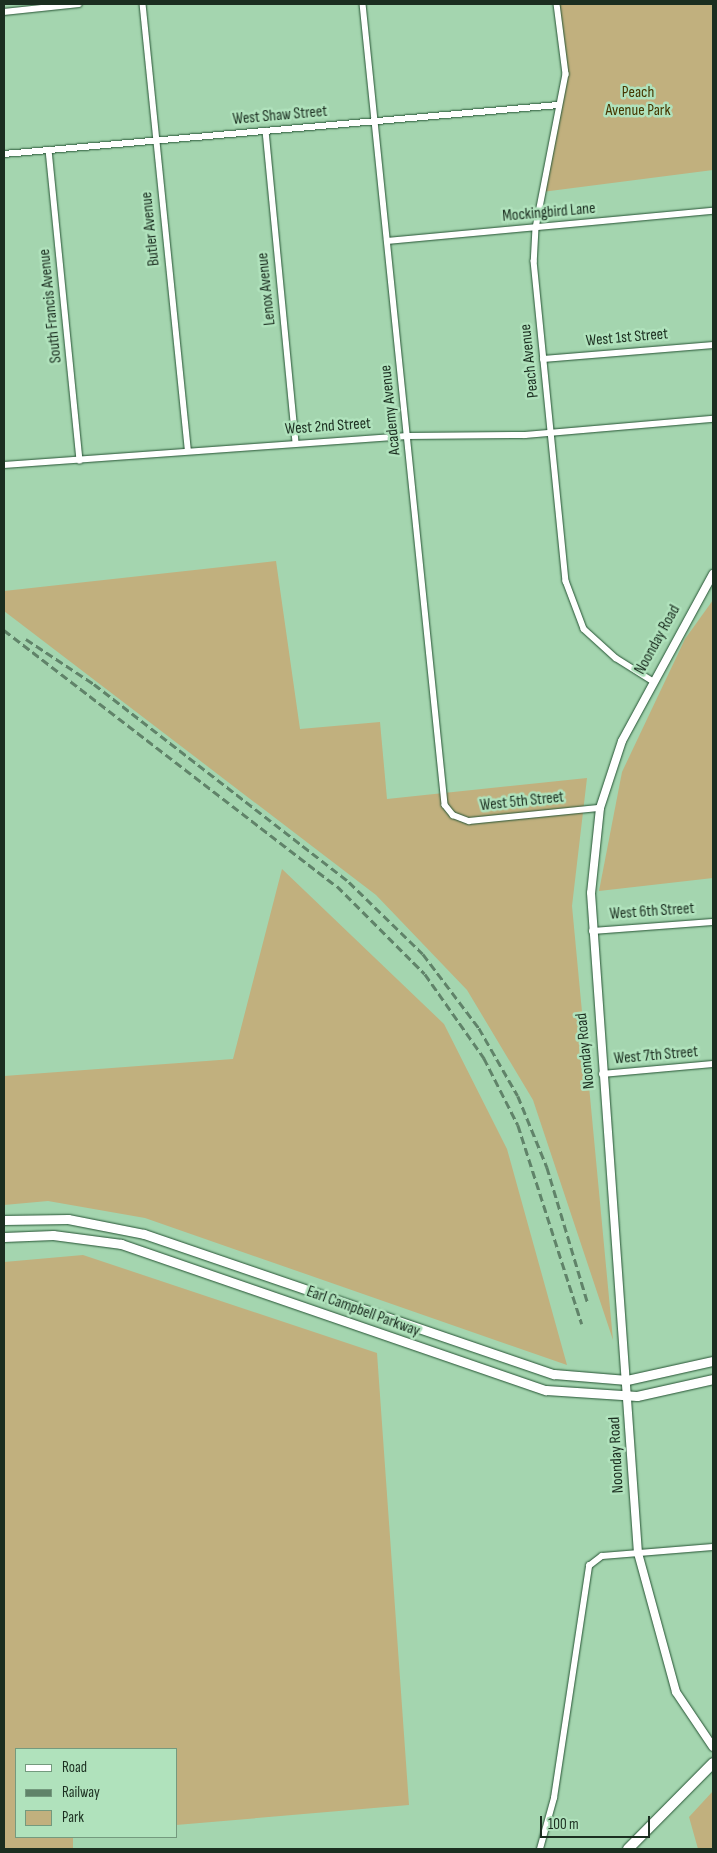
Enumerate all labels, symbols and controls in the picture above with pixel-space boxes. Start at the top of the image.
park label: Peach Avenue Park [605,83,671,121]
street label: West Shaw Street [232,102,328,130]
street label: Butler Avenue [138,191,164,267]
street label: Mockingbird Lane [502,199,596,227]
street label: South Francis Avenue [35,248,67,364]
street label: Lenox Avenue [254,252,280,326]
street label: Peach Avenue [517,323,543,399]
street label: West 1st Street [585,325,669,351]
street label: Academy Avenue [377,364,405,456]
street label: West 2nd Street [284,414,372,440]
street label: Noonday Road [631,602,685,678]
street label: West 5th Street [479,788,565,816]
street label: West 6th Street [609,899,695,925]
street label: Noonday Road [572,1012,600,1090]
street label: West 7th Street [613,1043,699,1069]
street label: Earl Campbell Parkway [304,1283,422,1341]
street label: Noonday Road [605,1416,629,1494]
legend [15,1748,178,1838]
text: Road [62,1758,87,1777]
text: Railway [62,1783,100,1802]
scale bar [542,1806,652,1838]
text: Park [62,1808,84,1827]
text: 100 m [548,1815,579,1834]

